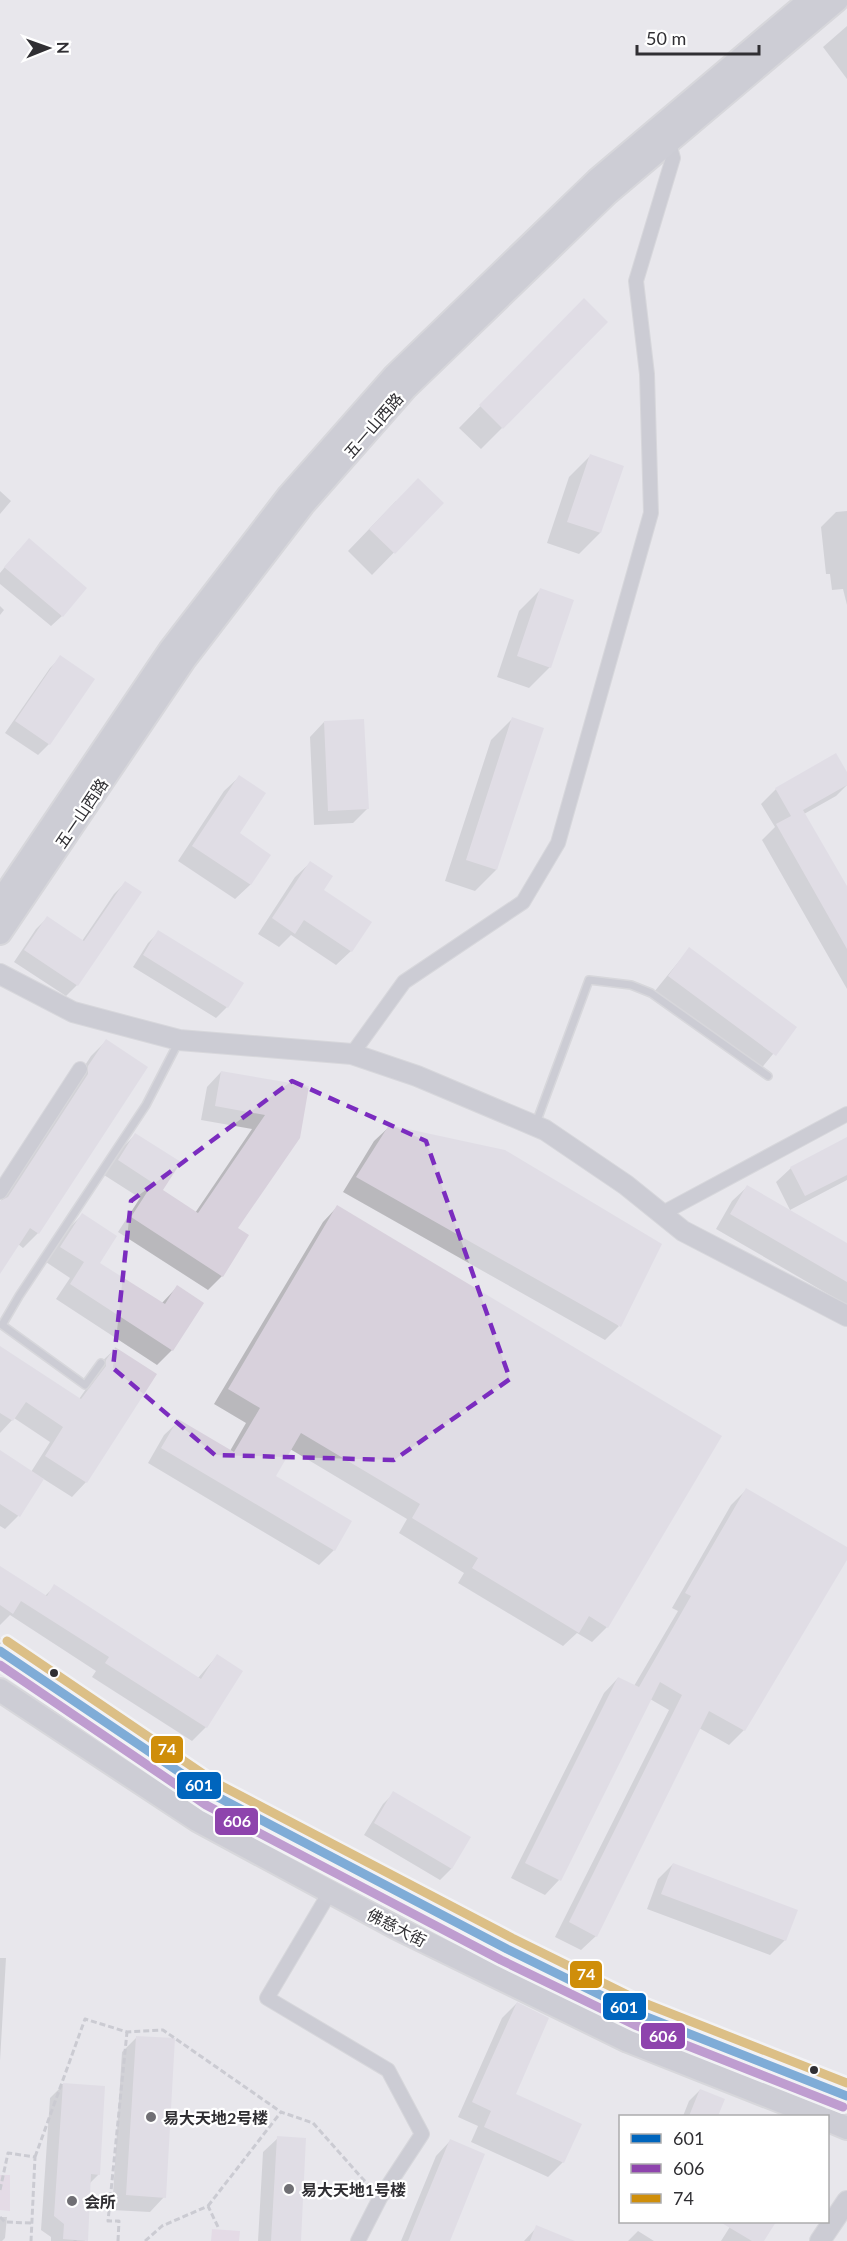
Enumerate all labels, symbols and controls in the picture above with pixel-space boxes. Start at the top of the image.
north arrow [18,18,78,78]
scale bar [637,18,758,56]
text: 50 m [646,27,686,49]
text: N [54,41,73,54]
street label: 五一山西路 [340,389,406,461]
street label: 五一山西路 [51,775,111,851]
unlabelled marker [48,1667,60,1679]
line badge: 74 [150,1735,184,1764]
text: 74 [158,1739,176,1758]
line badge: 601 [176,1771,222,1800]
text: 601 [185,1775,213,1794]
line badge: 606 [214,1807,259,1836]
text: 606 [223,1811,251,1830]
street label: 佛慈大街 [364,1904,430,1950]
line badge: 74 [569,1960,603,1989]
text: 74 [577,1964,595,1983]
line badge: 601 [602,1992,647,2021]
text: 601 [610,1997,638,2016]
line badge: 606 [640,2022,686,2050]
text: 606 [649,2026,677,2045]
unlabelled marker [808,2064,820,2076]
place label: 易大天地2号楼 [163,2108,268,2127]
marker: 易大天地2号楼 [144,2110,158,2124]
legend [619,2115,829,2223]
text: 601 [673,2127,704,2149]
text: 606 [673,2157,704,2179]
place label: 易大天地1号楼 [301,2180,406,2199]
marker: 易大天地1号楼 [282,2182,296,2196]
text: 74 [673,2187,694,2209]
place label: 会所 [84,2192,116,2211]
marker: 会所 [65,2194,79,2208]

